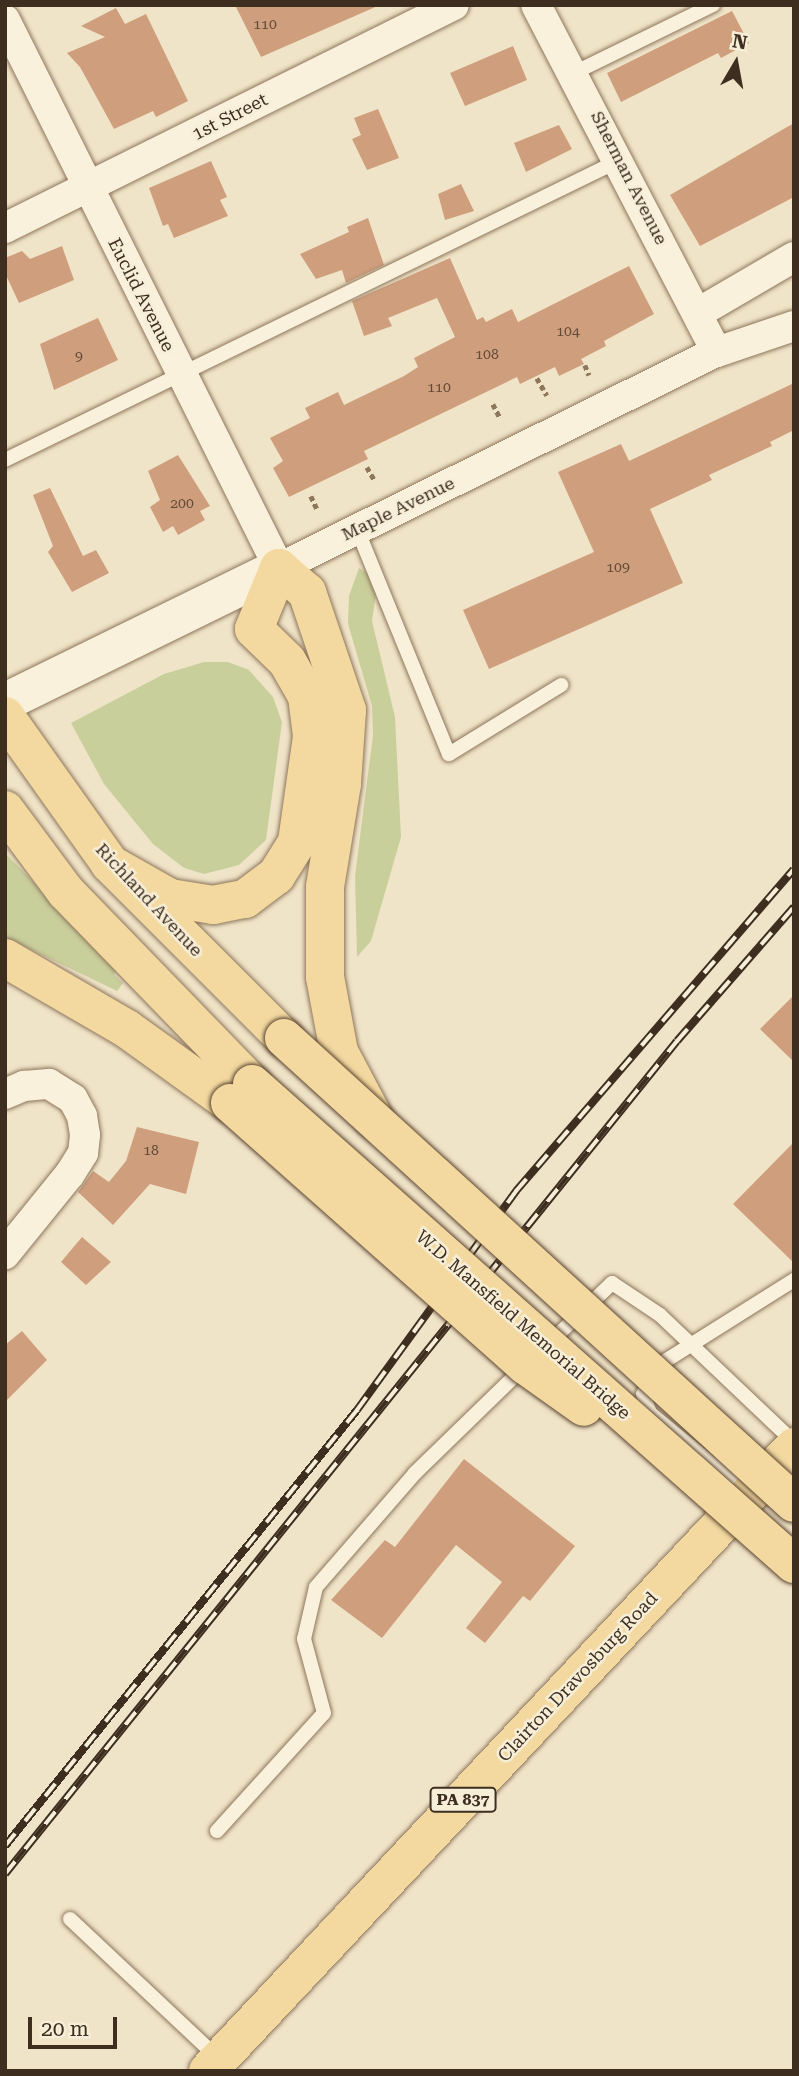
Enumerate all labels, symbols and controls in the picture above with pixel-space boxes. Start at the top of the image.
house number: 110 [253,16,277,32]
north arrow [701,28,771,98]
text: N [731,29,749,54]
street label: 1st Street [189,89,271,145]
street label: Sherman Avenue [586,108,672,248]
street label: Euclid Avenue [103,235,179,355]
house number: 104 [556,323,580,339]
house number: 108 [475,346,499,362]
house number: 9 [75,348,83,364]
house number: 110 [427,379,451,395]
street label: Maple Avenue [338,472,458,546]
house number: 200 [170,495,194,511]
house number: 109 [606,559,630,575]
street label: Richland Avenue [91,839,207,961]
house number: 18 [143,1142,159,1158]
street label: W.D. Mansfield Memorial Bridge [411,1226,635,1424]
street label: Clairton Dravosburg Road [494,1588,662,1766]
road number: PA 837 [428,1788,498,1812]
scale bar [32,2002,121,2046]
text: 20 m [41,2017,89,2041]

